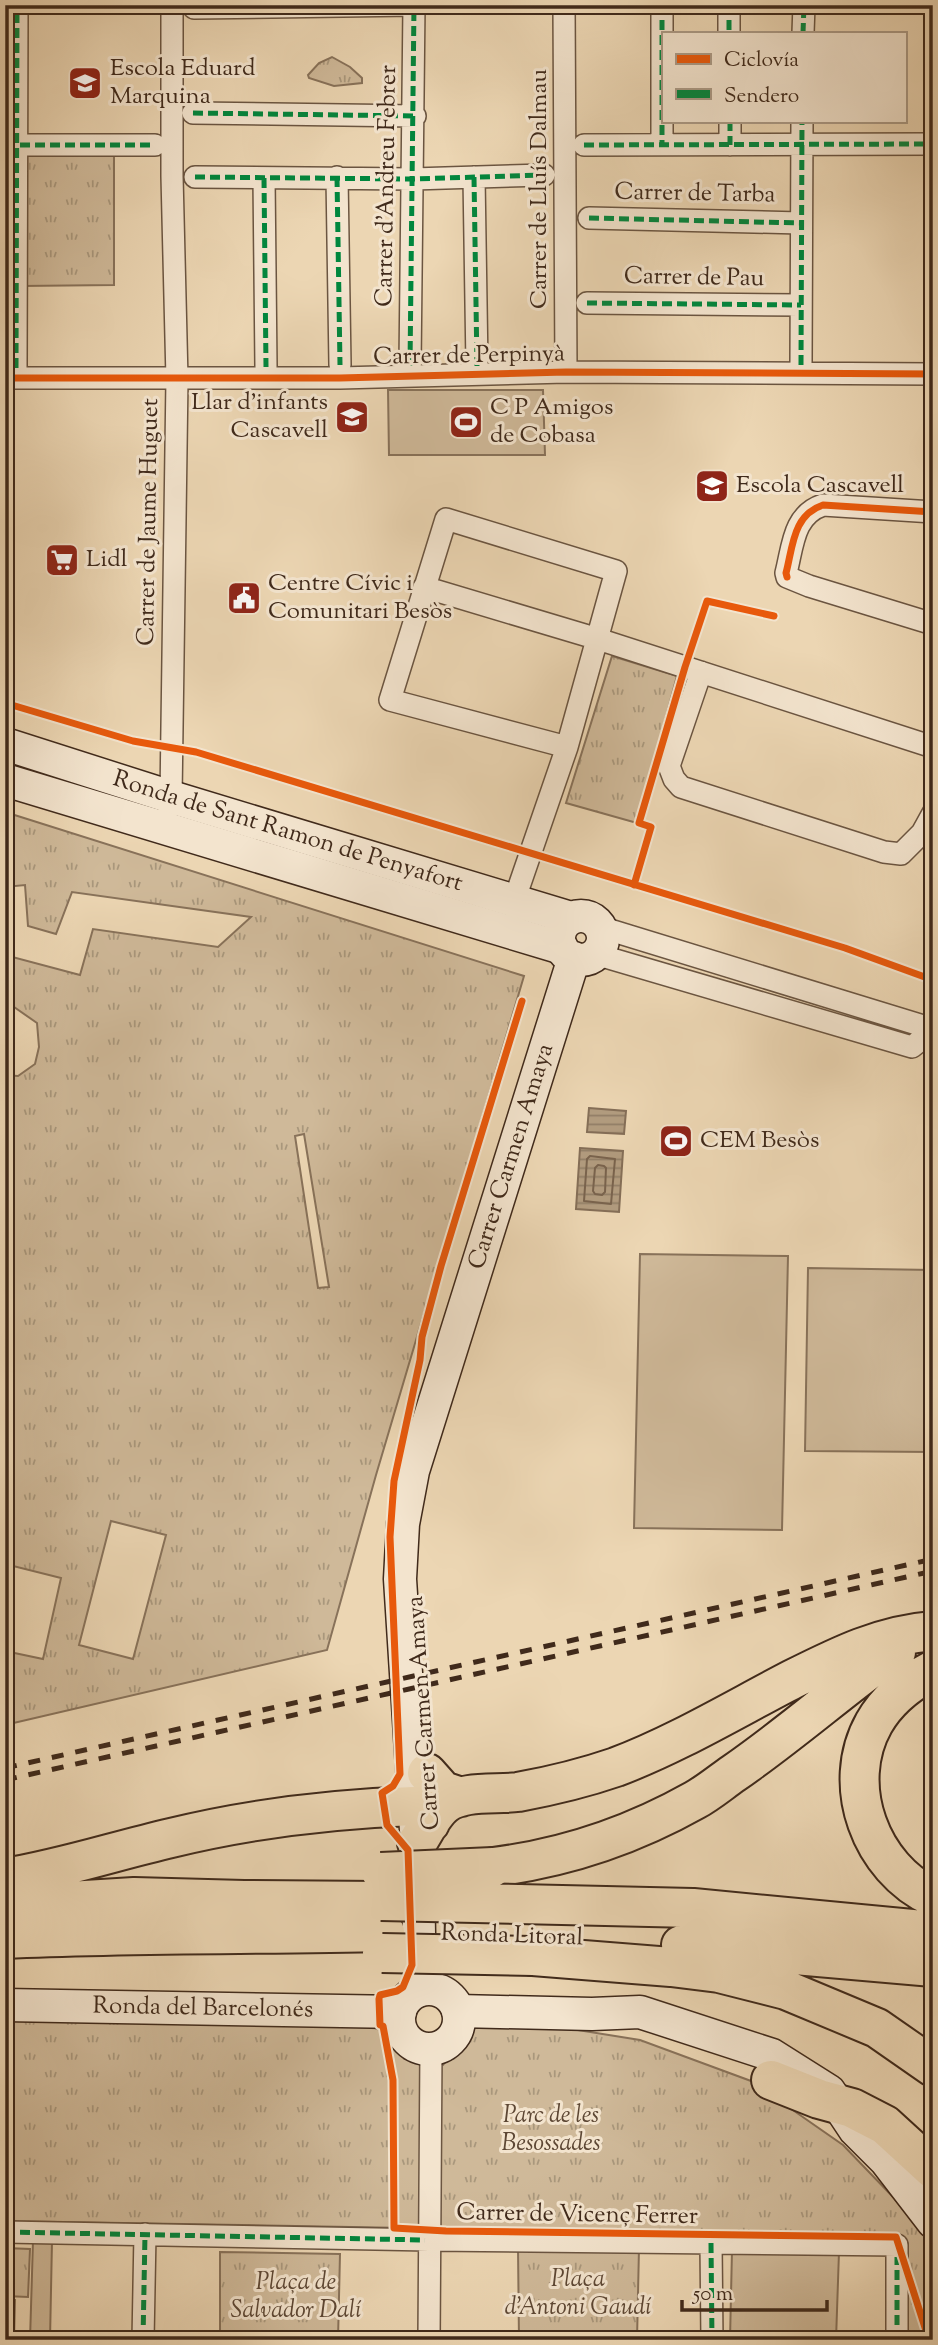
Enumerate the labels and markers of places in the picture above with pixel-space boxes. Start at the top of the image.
place label: Escola Eduard Marquina [110,52,256,114]
school or university icon: Escola Eduard Marquina [66,64,104,102]
place label: Llar d'infants Cascavell [191,386,328,448]
place label: C P Amigos de Cobasa [490,391,613,453]
school or university icon: Llar d'infants Cascavell [333,398,371,436]
sports icon: C P Amigos de Cobasa [447,403,485,441]
school or university icon: Escola Cascavell [693,467,731,505]
place label: Escola Cascavell [736,469,904,503]
supermarket icon: Lidl [43,541,81,579]
place label: Lidl [86,543,128,577]
place label: Centre Cívic i Comunitari Besòs [268,567,452,629]
public building icon: Centre Cívic i Comunitari Besòs [225,579,263,617]
sports icon: CEM Besòs [657,1122,695,1160]
place label: CEM Besòs [700,1124,819,1158]

